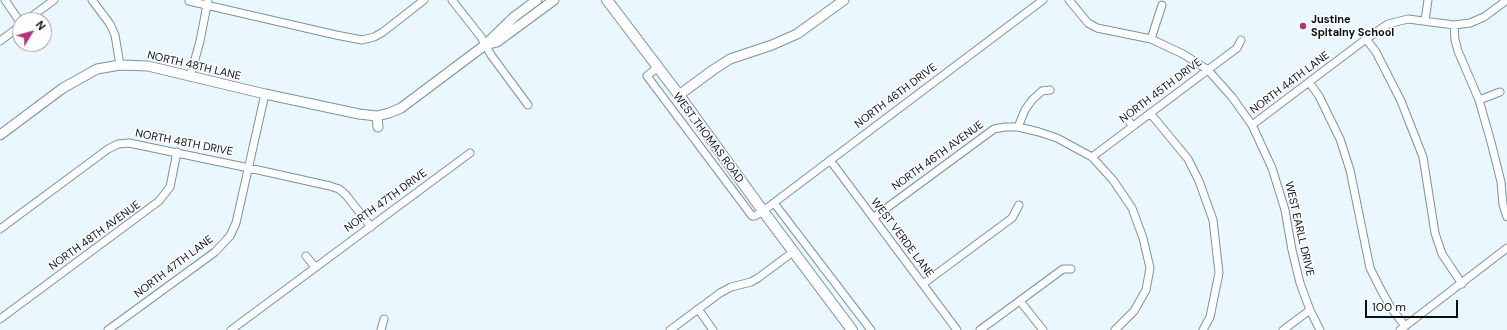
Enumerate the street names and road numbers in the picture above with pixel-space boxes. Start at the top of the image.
street label: NORTH 48TH LANE [146,49,242,83]
street label: NORTH 44TH LANE [1248,49,1332,117]
street label: NORTH 45TH DRIVE [1117,56,1205,126]
street label: NORTH 46TH DRIVE [852,61,940,131]
street label: WEST THOMAS ROAD [670,90,746,186]
street label: NORTH 46TH AVENUE [890,118,986,194]
street label: NORTH 48TH DRIVE [134,127,234,159]
street label: NORTH 47TH DRIVE [342,167,430,235]
street label: WEST EARLL DRIVE [1282,180,1316,278]
street label: WEST VERDE LANE [868,196,936,280]
street label: NORTH 48TH AVENUE [47,198,143,274]
street label: NORTH 47TH LANE [132,233,216,301]

